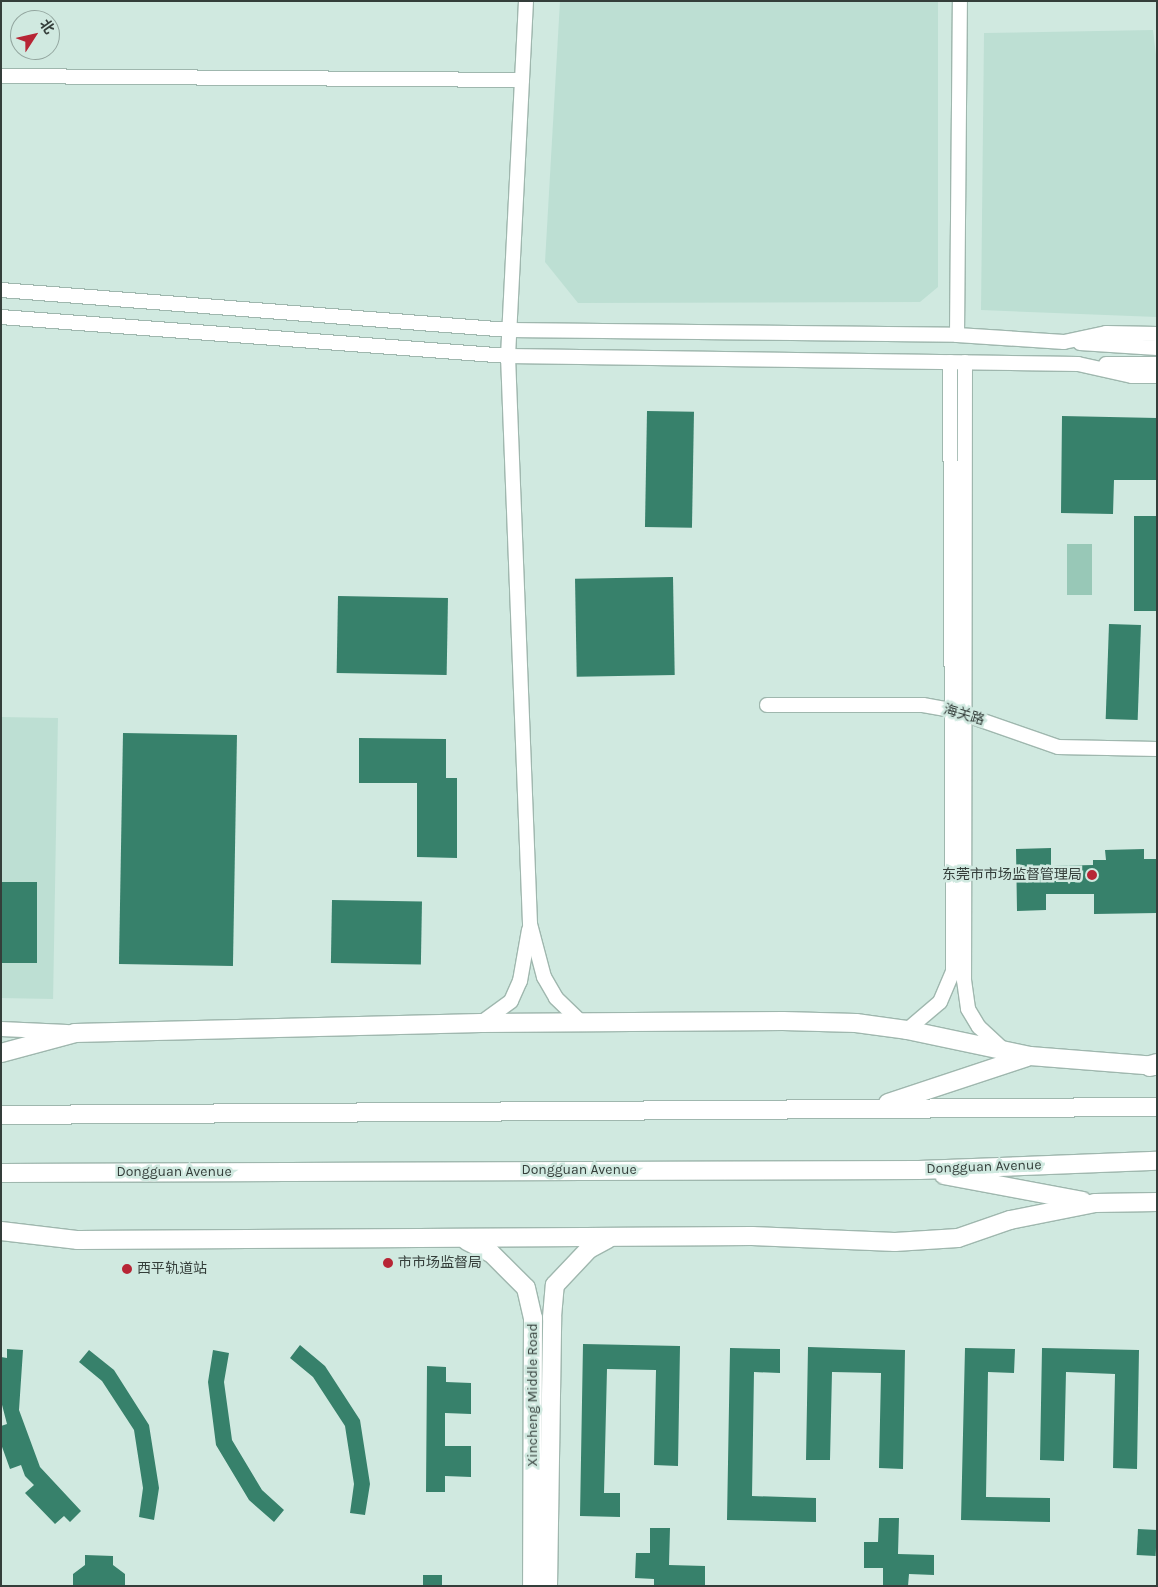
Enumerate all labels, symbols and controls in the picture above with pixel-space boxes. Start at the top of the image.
north arrow [10,10,60,60]
text: 北 [36,16,58,37]
street label: 海关路 [941,701,987,729]
place label: 东莞市市场监督管理局 [942,867,1082,883]
marker: 东莞市市场监督管理局 [1086,869,1098,881]
street label: Dongguan Avenue [926,1157,1042,1177]
street label: Dongguan Avenue [521,1162,637,1178]
street label: Dongguan Avenue [116,1164,232,1180]
place label: 市市场监督局 [398,1255,482,1271]
marker: 市市场监督局 [382,1257,394,1269]
place label: 西平轨道站 [137,1261,207,1277]
marker: 西平轨道站 [121,1263,133,1275]
street label: Xincheng Middle Road [525,1323,541,1467]

